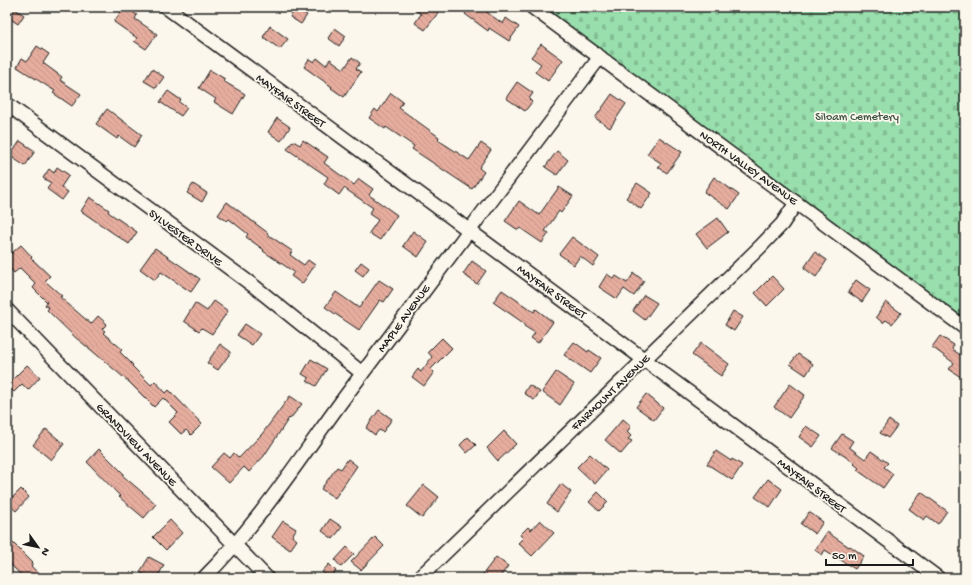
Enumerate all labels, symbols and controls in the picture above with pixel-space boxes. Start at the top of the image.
street label: MAYFAIR STREET [252,72,328,132]
park label: Siloam Cemetery [815,111,899,125]
street label: NORTH VALLEY AVENUE [696,128,800,209]
street label: SYLVESTER DRIVE [145,207,225,270]
street label: MAYFAIR STREET [513,263,589,323]
street label: MAPLE AVENUE [375,282,434,356]
street label: FAIRMOUNT AVENUE [569,352,654,435]
street label: GRANDVIEW AVENUE [92,401,179,490]
street label: MAYFAIR STREET [774,456,849,518]
north arrow [18,527,58,567]
scale bar [826,541,913,567]
text: N [38,545,52,558]
text: 50 m [832,550,857,564]

